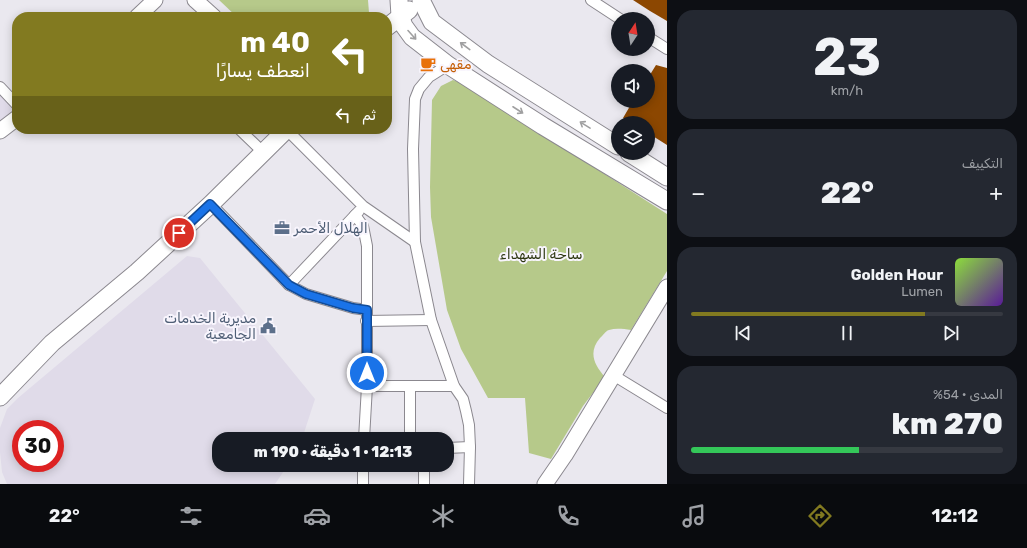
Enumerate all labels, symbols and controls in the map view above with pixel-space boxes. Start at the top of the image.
north arrow [611,12,655,56]
map controls [611,12,655,160]
text: 40 m [240,26,310,59]
text: 23 [813,26,881,88]
icon: left [324,28,376,80]
one-way arrow [407,30,416,41]
one-way arrow [459,42,470,51]
cafe icon: مقهى [419,55,437,73]
place label: مقهى [440,56,472,73]
text: انعطف يسارًا [216,60,310,82]
button: sound [611,64,655,108]
text: km/h [831,83,863,98]
icon: left [332,104,354,126]
text: ثم [362,106,376,124]
one-way arrow [512,106,523,114]
button: layers [611,116,655,160]
one-way arrow [580,121,591,129]
text: التكييف [962,156,1003,171]
text: 22° [821,175,874,211]
text: − [691,180,705,207]
text: + [989,180,1003,207]
pin [162,216,196,250]
office icon: الهلال الأحمر [273,219,291,237]
place label: الهلال الأحمر [293,220,368,237]
icon: arrive [168,222,190,244]
park label: ساحة الشهداء [499,246,583,263]
text: Golden Hour [851,266,943,284]
text: Lumen [901,284,943,299]
place label: مديرية الخدمات الجامعية [164,310,256,343]
public building icon: مديرية الخدمات الجامعية [259,317,277,335]
icon: previous [732,322,754,344]
icon: pause [836,322,858,344]
icon: next [940,322,962,344]
position arrow [346,352,388,394]
text: المدى · 54% [933,387,1003,402]
text: 270 km [892,406,1003,442]
speed limit sign: 30 [12,420,64,472]
text: 12:13 · 1 دقيقة · 190 m [254,443,412,461]
icon: filters [177,502,205,530]
icon: car [303,502,331,530]
icon: climate [429,502,457,530]
icon: phone [554,502,582,530]
icon: music [680,502,708,530]
icon: directions [806,502,834,530]
text: 22° [49,505,80,527]
text: 12:12 [932,505,978,527]

